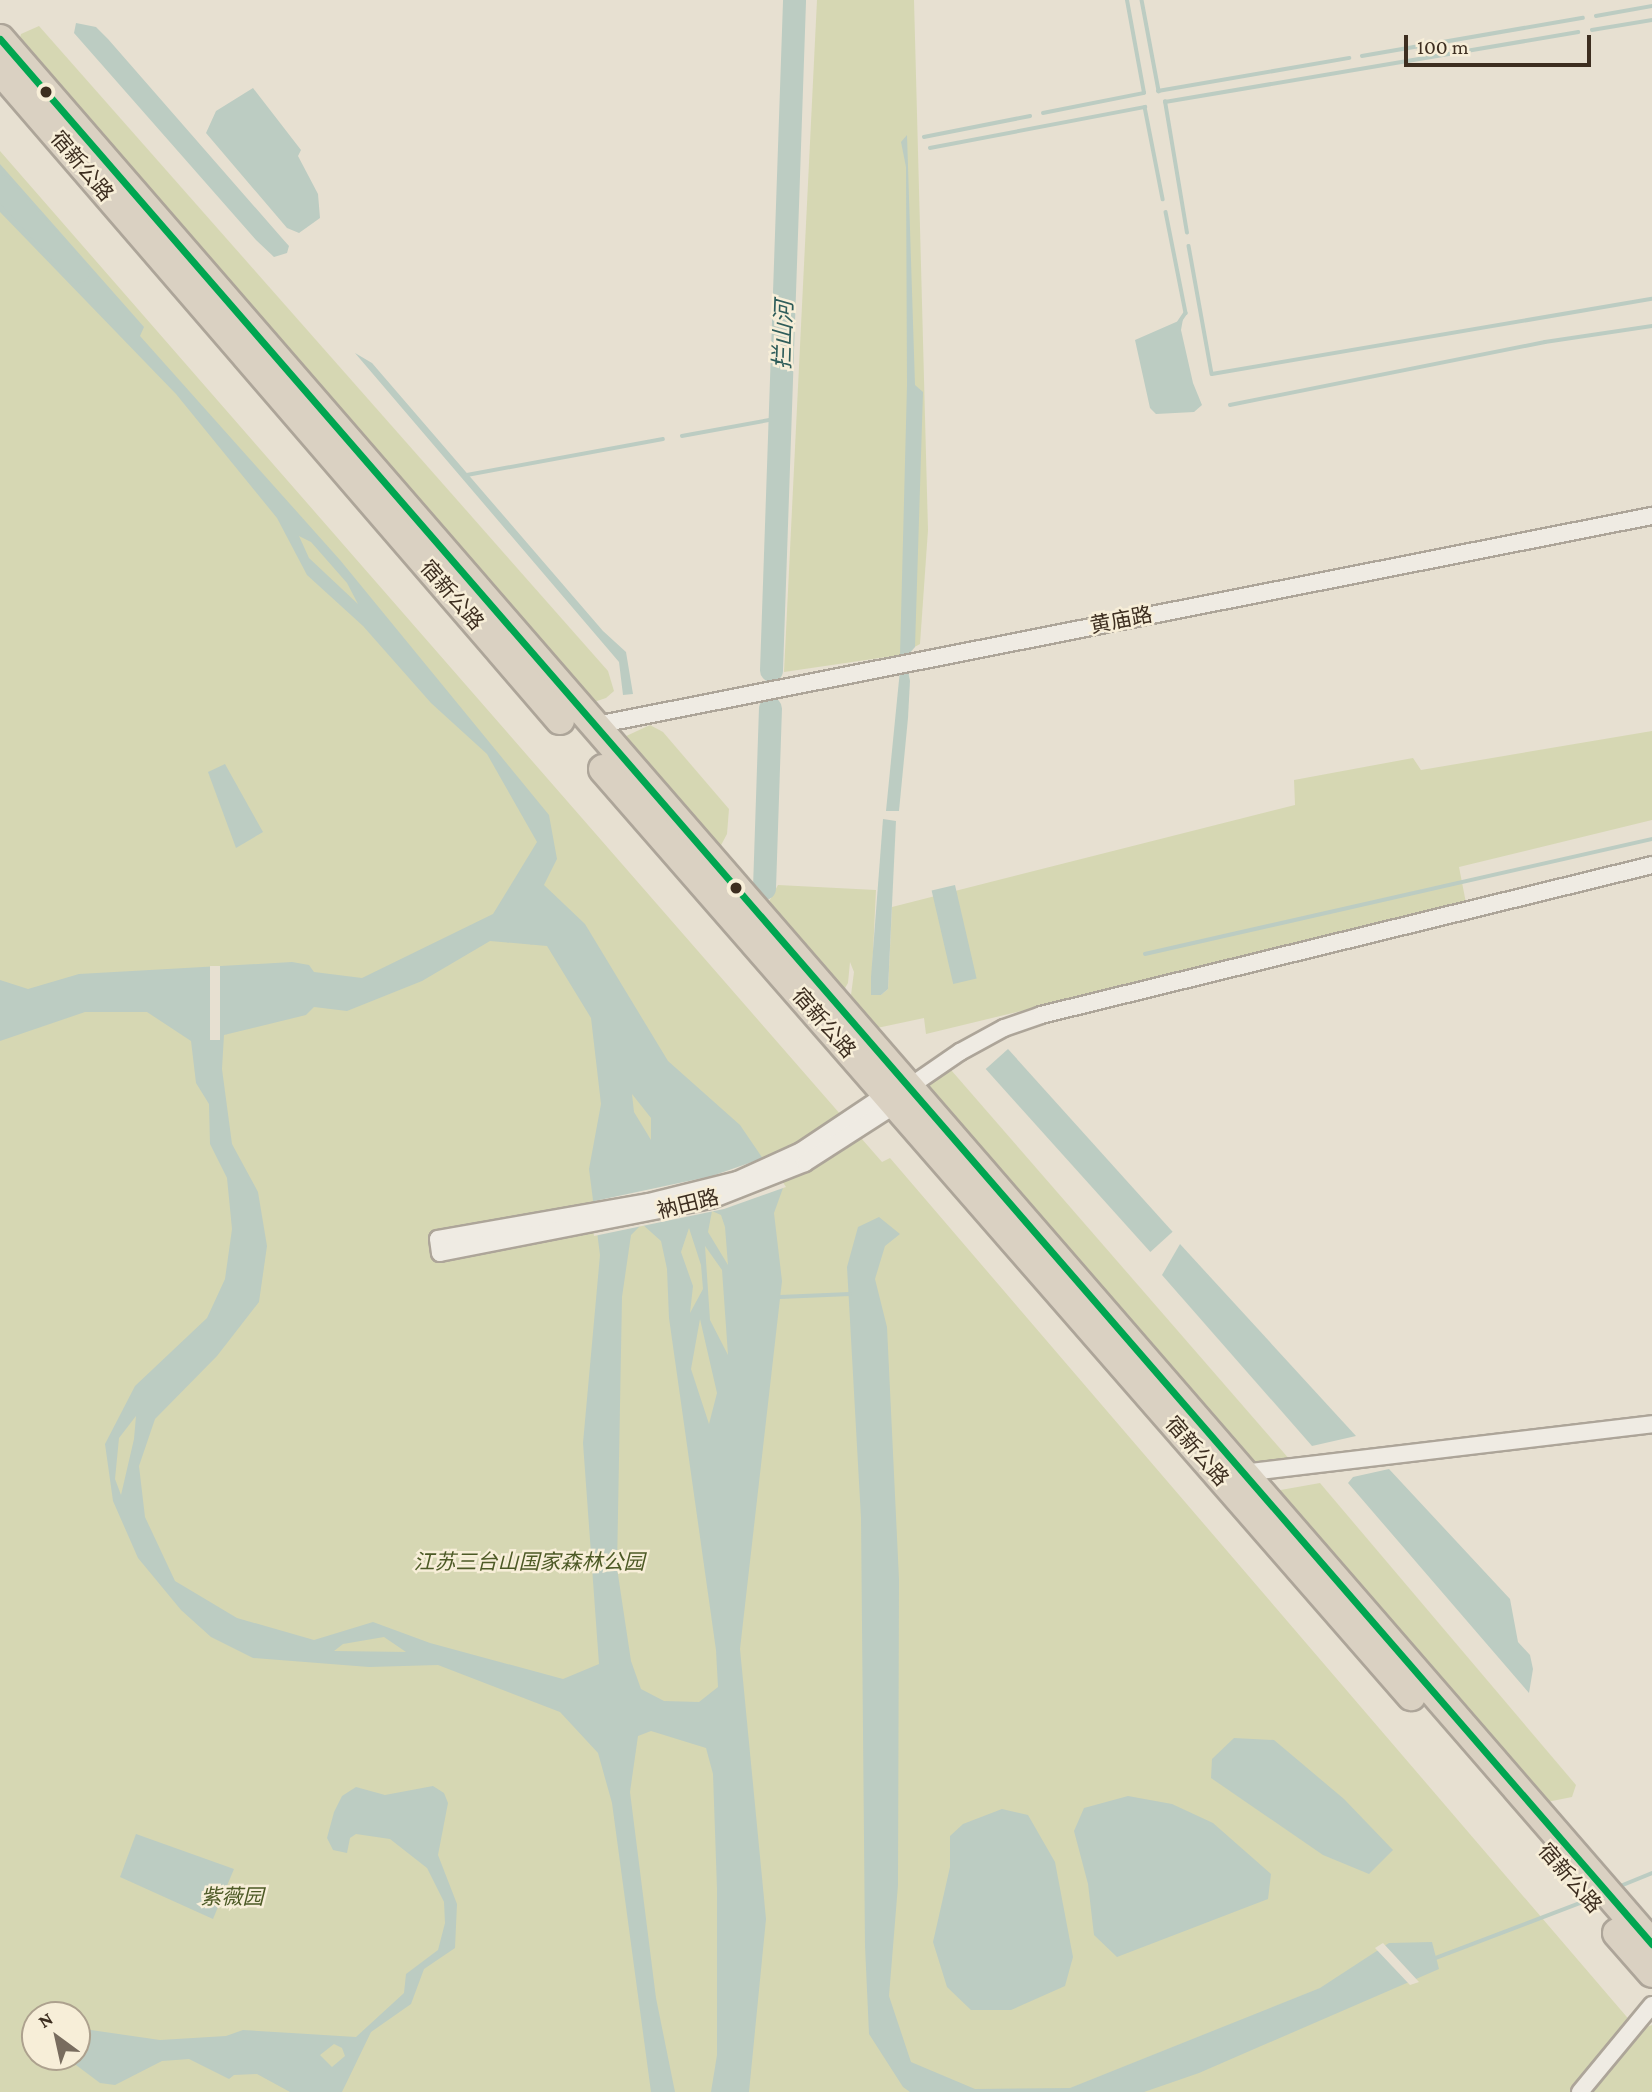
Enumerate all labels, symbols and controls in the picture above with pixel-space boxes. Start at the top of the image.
scale bar [1407,21,1594,65]
text: 100 m [1417,35,1469,59]
unlabelled marker [39,85,53,99]
street label: 宿新公路 [45,126,119,206]
water label: 拦山河 [768,300,798,370]
street label: 宿新公路 [415,555,489,635]
street label: 黄庙路 [1088,602,1154,638]
unlabelled marker [729,881,743,895]
street label: 宿新公路 [787,983,861,1063]
street label: 衲田路 [654,1184,722,1224]
street label: 宿新公路 [1160,1411,1234,1491]
park label: 江苏三台山国家森林公园 [414,1549,644,1575]
street label: 宿新公路 [1533,1838,1607,1918]
park label: 紫薇园 [201,1884,263,1910]
north arrow [21,2001,91,2071]
text: N [34,2007,57,2032]

